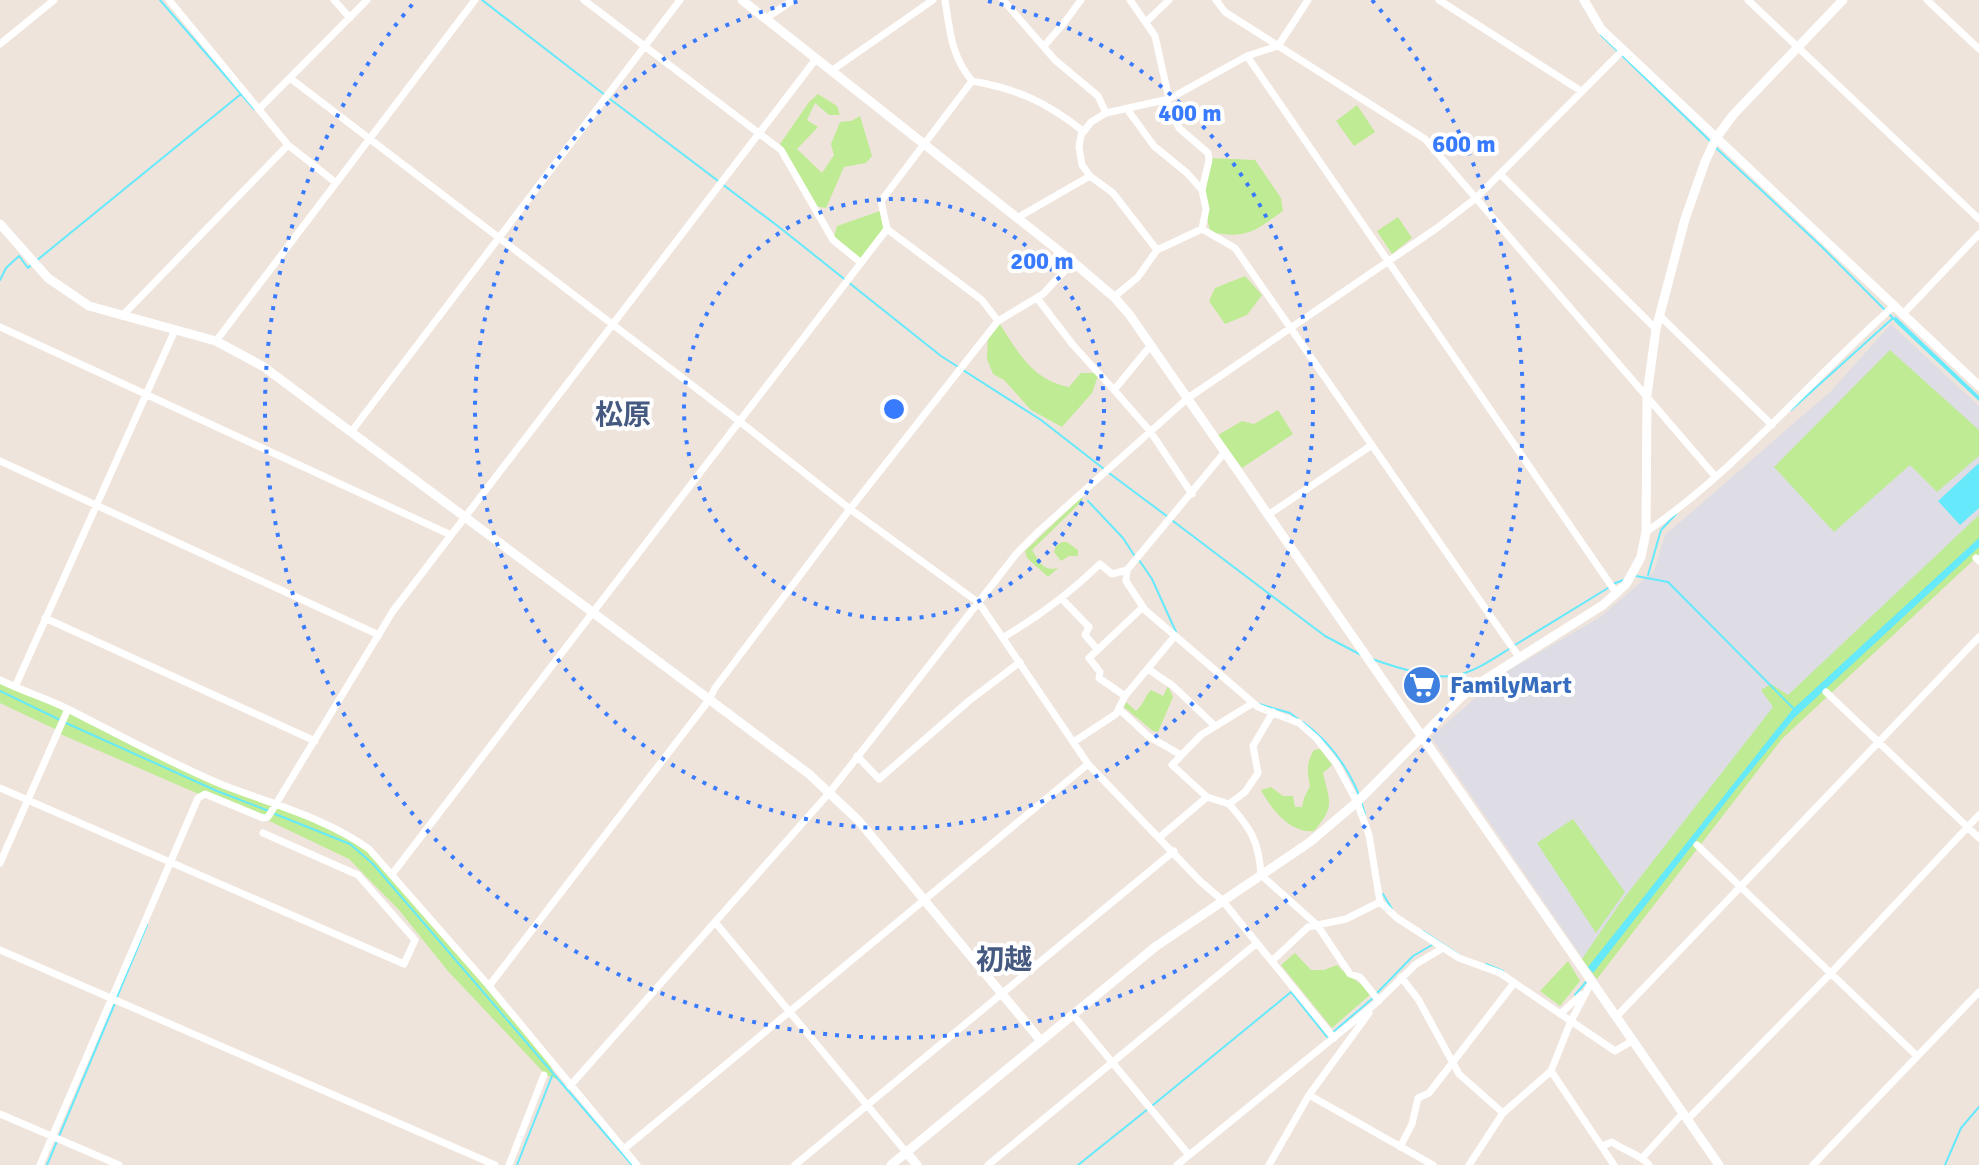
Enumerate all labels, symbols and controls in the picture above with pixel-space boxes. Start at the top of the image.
text: 400 m [1158,98,1222,128]
text: 600 m [1432,129,1496,159]
text: 200 m [1010,246,1074,276]
centre of rings [880,395,908,423]
district label: 松原 [595,398,651,432]
supermarket icon: FamilyMart [1401,664,1443,706]
place label: FamilyMart [1450,670,1572,700]
district label: 初越 [976,943,1032,977]

